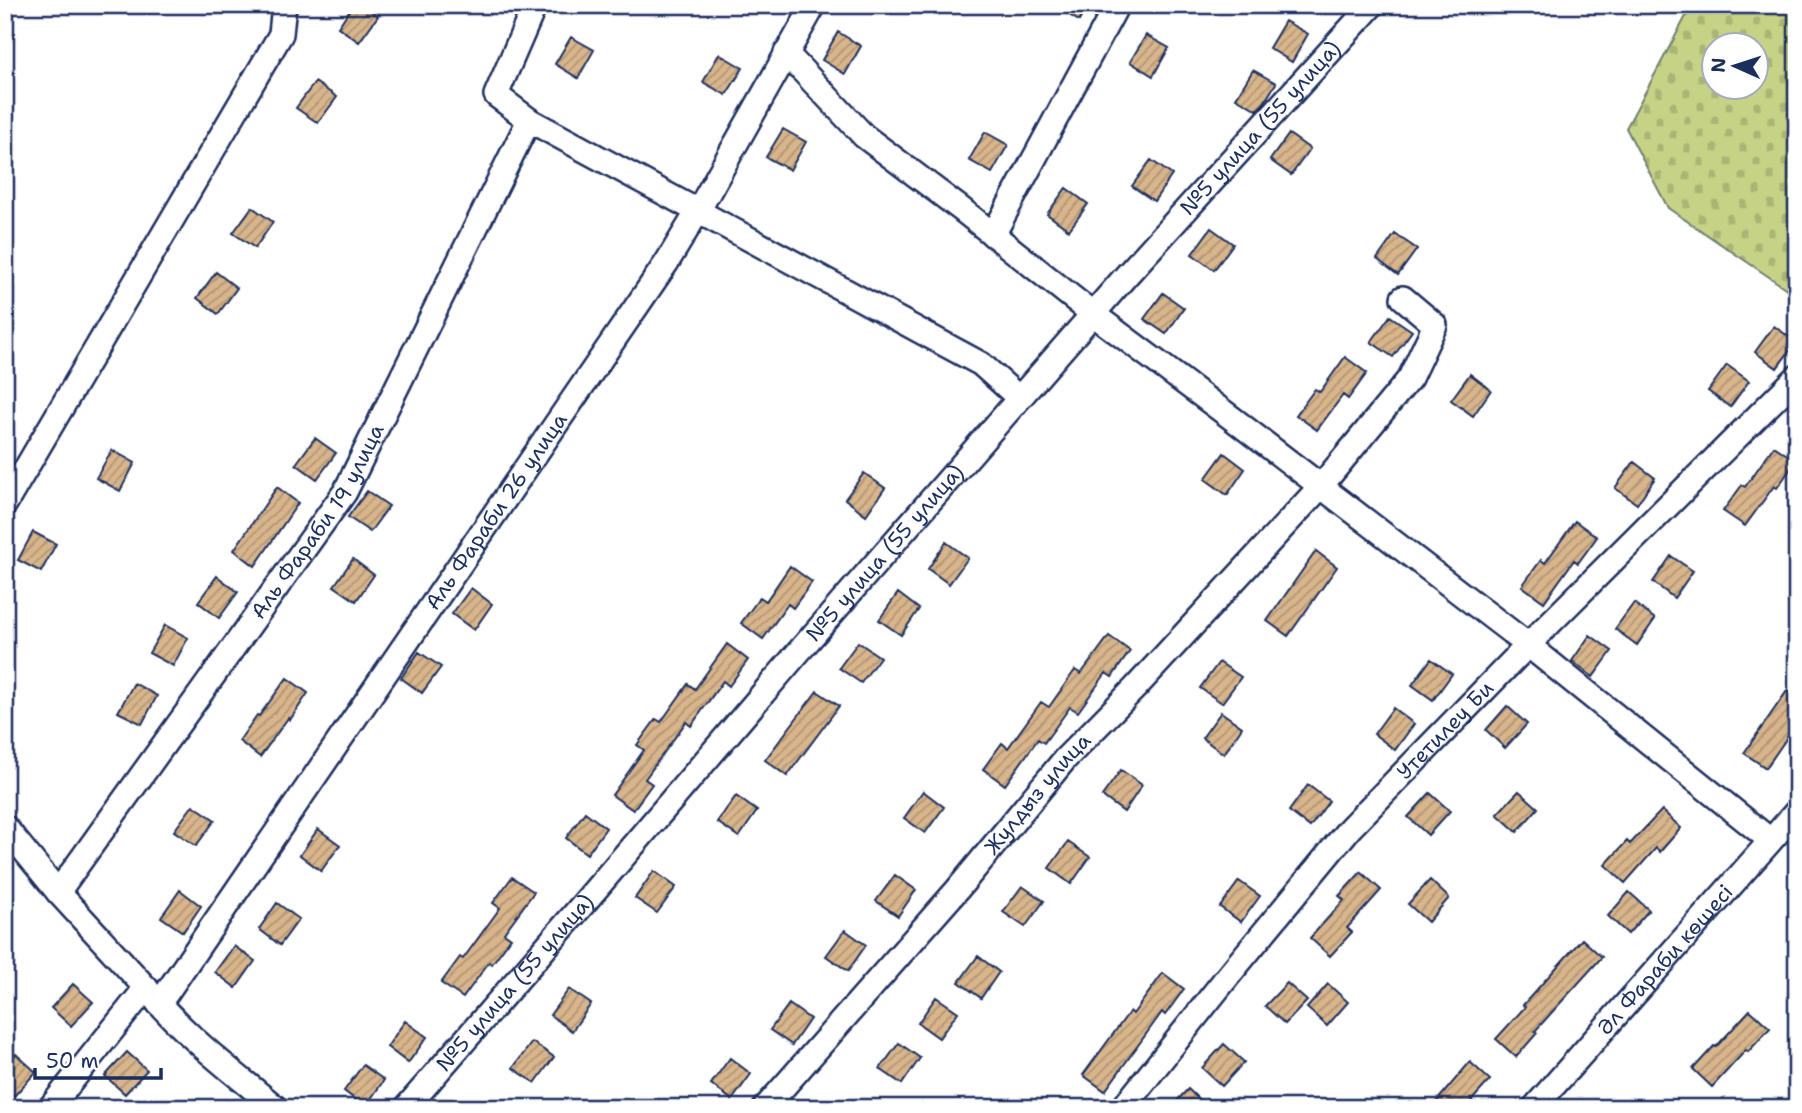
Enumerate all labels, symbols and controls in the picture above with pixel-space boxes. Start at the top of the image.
north arrow [1700,32,1770,102]
street label: №5 улица (55 улица) [1174,35,1347,221]
text: N [1706,57,1731,73]
street label: Аль Фараби 26 улица [419,407,574,616]
street label: Аль Фараби 19 улица [244,419,391,624]
street label: №5 улица (55 улица) [800,458,970,648]
street label: Утетилеу Би [1391,674,1500,786]
street label: Жулдыз улица [978,727,1097,860]
street label: Әл Фараби көшесі [1591,879,1739,1041]
street label: №5 улица (55 улица) [430,888,600,1077]
scale bar [35,1036,161,1080]
text: 50 m [46,1047,99,1075]

